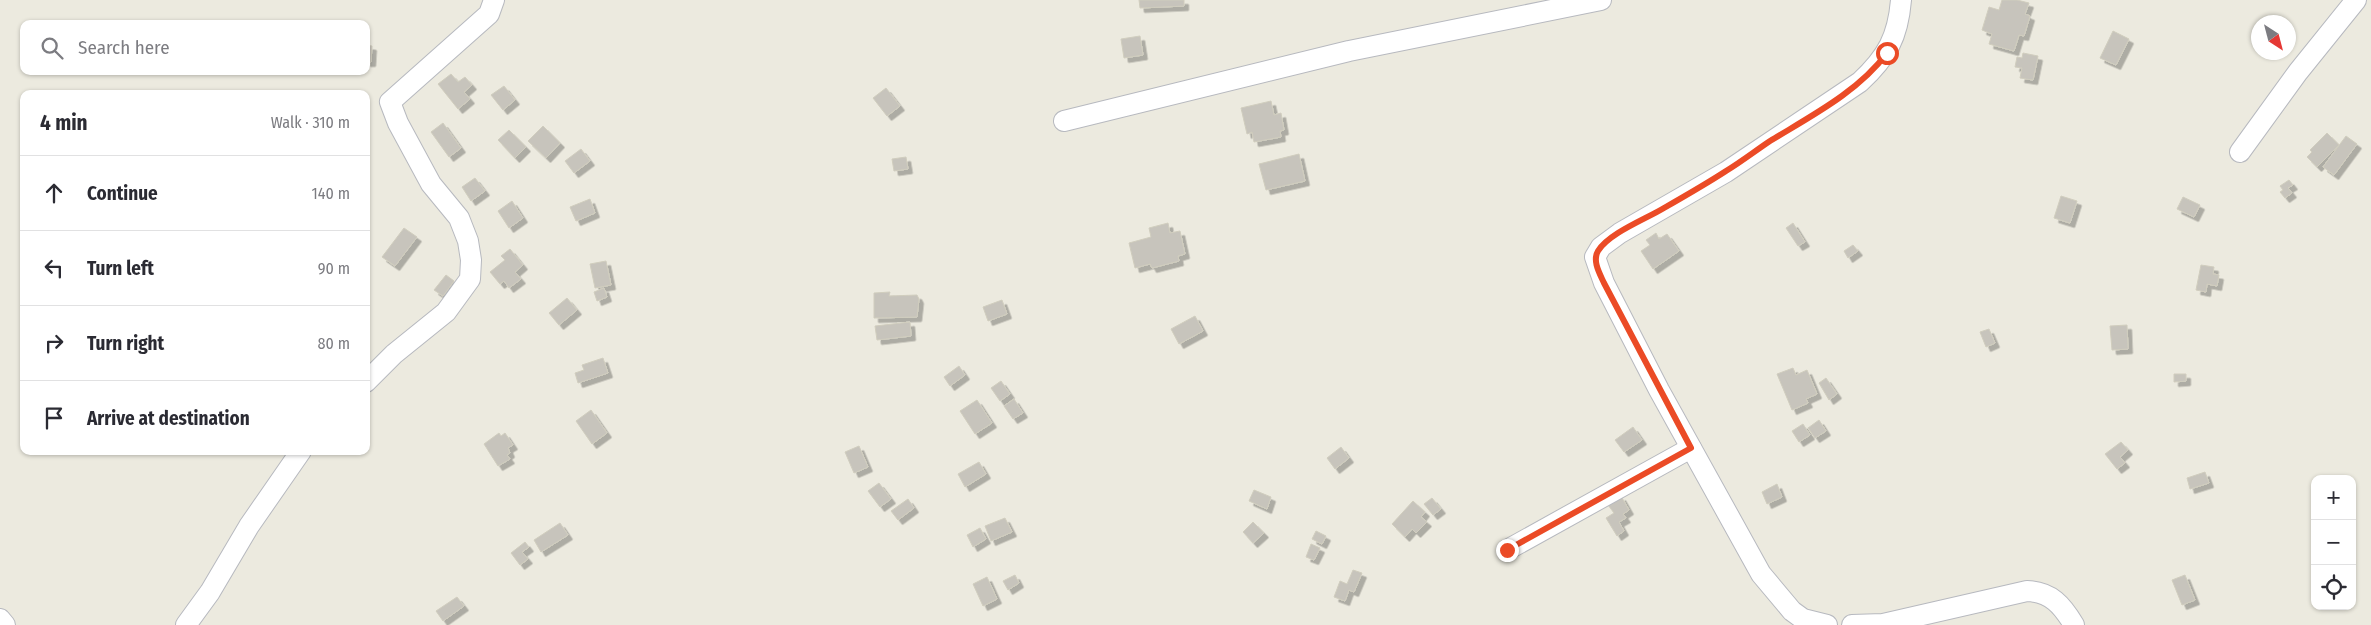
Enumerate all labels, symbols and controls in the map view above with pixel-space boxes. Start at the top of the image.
north arrow [2251,15,2296,60]
search box [20,20,370,75]
icon: search [38,34,66,62]
text: Search here [78,36,170,59]
route start [1876,42,1899,65]
text: 4 min [40,110,88,136]
text: Walk · 310 m [271,113,350,132]
icon: ahead [40,179,68,207]
text: Continue [87,182,158,205]
text: 140 m [312,184,350,203]
icon: left [40,254,68,282]
text: Turn left [87,257,154,280]
text: 90 m [318,259,350,278]
icon: right [40,329,68,357]
text: Turn right [87,332,164,355]
text: 80 m [318,334,350,353]
icon: arrive [40,404,68,432]
text: Arrive at destination [87,407,250,430]
map controls [2311,475,2356,610]
button: + [2311,475,2356,520]
button: − [2311,520,2356,565]
route end [1496,539,1519,562]
button: locate [2311,565,2356,610]

